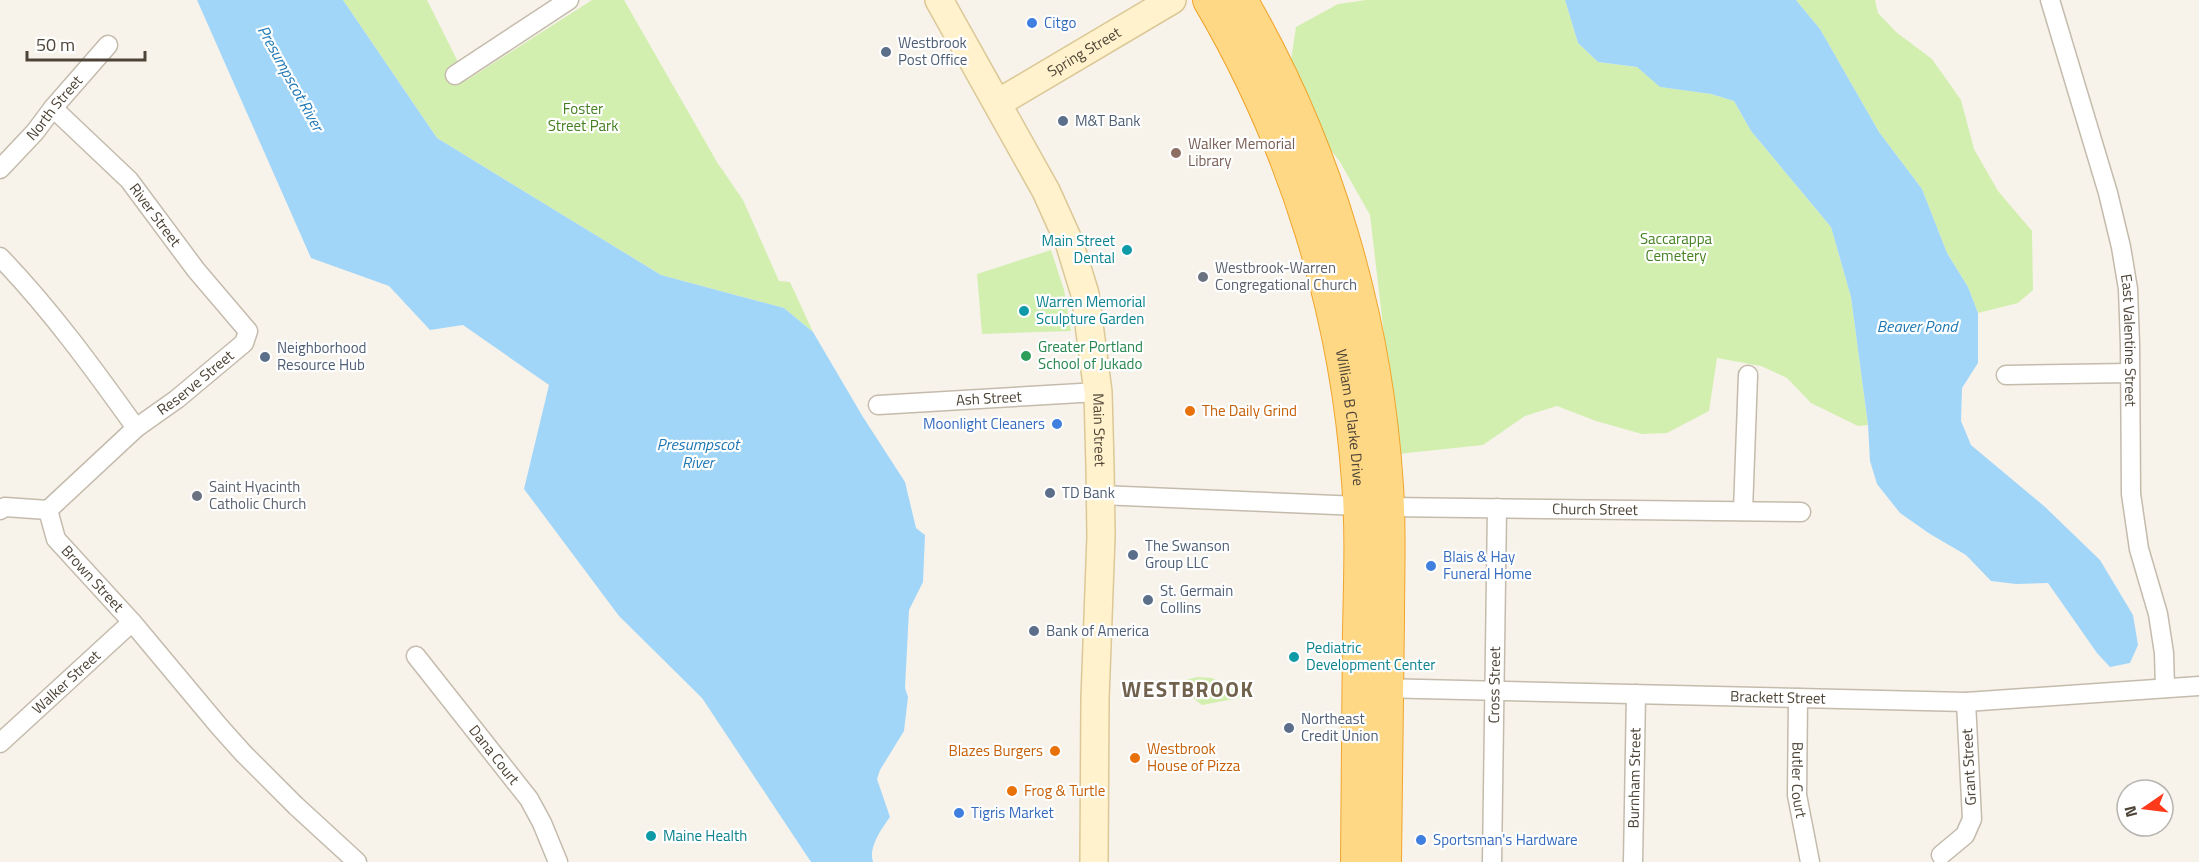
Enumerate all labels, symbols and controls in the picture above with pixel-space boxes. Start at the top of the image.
place label: Citgo [1044,11,1076,34]
marker: Citgo [1025,16,1039,30]
street label: Spring Street [1043,20,1126,82]
water label: Presumpscot River [252,21,331,137]
scale bar [27,24,146,62]
text: 50 m [36,31,75,58]
place label: Westbrook Post Office [898,31,967,71]
marker: Westbrook Post Office [879,45,893,59]
street label: North Street [21,69,88,146]
park label: Foster Street Park [548,97,618,137]
place label: M&T Bank [1075,109,1141,132]
marker: M&T Bank [1056,114,1070,128]
place label: Walker Memorial Library [1188,132,1295,172]
marker: Walker Memorial Library [1169,146,1183,160]
street label: River Street [124,178,187,252]
park label: Saccarappa Cemetery [1640,227,1713,267]
place label: Main Street Dental [1042,229,1116,269]
marker: Main Street Dental [1120,243,1134,257]
place label: Westbrook-Warren Congregational Church [1215,256,1357,296]
marker: Westbrook-Warren Congregational Church [1196,270,1210,284]
street label: East Valentine Street [2115,272,2142,407]
place label: Warren Memorial Sculpture Garden [1036,290,1146,330]
marker: Warren Memorial Sculpture Garden [1017,304,1031,318]
water label: Beaver Pond [1877,314,1959,338]
place label: Greater Portland School of Jukado [1038,335,1143,375]
place label: Neighborhood Resource Hub [277,336,367,376]
street label: Reserve Street [152,344,239,421]
street label: William B Clarke Drive [1330,347,1370,487]
marker: Greater Portland School of Jukado [1019,349,1033,363]
marker: Neighborhood Resource Hub [258,350,272,364]
street label: Ash Street [955,384,1023,411]
street label: Main Street [1087,393,1112,468]
place label: The Daily Grind [1202,399,1297,422]
marker: The Daily Grind [1183,404,1197,418]
place label: Moonlight Cleaners [923,412,1045,435]
marker: Moonlight Cleaners [1050,417,1064,431]
water label: Presumpscot River [657,432,741,474]
place label: Saint Hyacinth Catholic Church [209,475,306,515]
place label: TD Bank [1062,481,1115,504]
marker: TD Bank [1043,486,1057,500]
marker: Saint Hyacinth Catholic Church [190,489,204,503]
street label: Church Street [1552,497,1639,521]
place label: The Swanson Group LLC [1145,534,1230,574]
street label: Brown Street [56,540,130,618]
place label: Blais & Hay Funeral Home [1443,545,1532,585]
marker: The Swanson Group LLC [1126,548,1140,562]
marker: Blais & Hay Funeral Home [1424,559,1438,573]
place label: St. Germain Collins [1160,579,1233,619]
marker: St. Germain Collins [1141,593,1155,607]
place label: Bank of America [1046,619,1150,642]
marker: Bank of America [1027,624,1041,638]
place label: Pediatric Development Center [1306,636,1435,676]
street label: Walker Street [27,644,106,719]
street label: Cross Street [1482,646,1506,724]
marker: Pediatric Development Center [1287,650,1301,664]
district label: WESTBROOK [1122,673,1254,705]
street label: Brackett Street [1730,684,1827,710]
place label: Northeast Credit Union [1301,707,1378,747]
street label: Dana Court [464,720,526,790]
marker: Northeast Credit Union [1282,721,1296,735]
street label: Burnham Street [1622,727,1646,829]
street label: Grant Street [1955,727,1982,806]
place label: Westbrook House of Pizza [1147,737,1241,777]
place label: Blazes Burgers [948,739,1043,762]
street label: Butler Court [1786,742,1813,821]
marker: Blazes Burgers [1048,744,1062,758]
marker: Westbrook House of Pizza [1128,751,1142,765]
north arrow [2115,778,2175,838]
place label: Frog & Turtle [1024,779,1105,802]
marker: Frog & Turtle [1005,784,1019,798]
place label: Tigris Market [971,801,1054,824]
text: N [2117,803,2143,820]
marker: Tigris Market [952,806,966,820]
place label: Maine Health [663,824,747,847]
place label: Sportsman's Hardware [1433,828,1578,851]
marker: Maine Health [644,829,658,843]
marker: Sportsman's Hardware [1414,833,1428,847]

